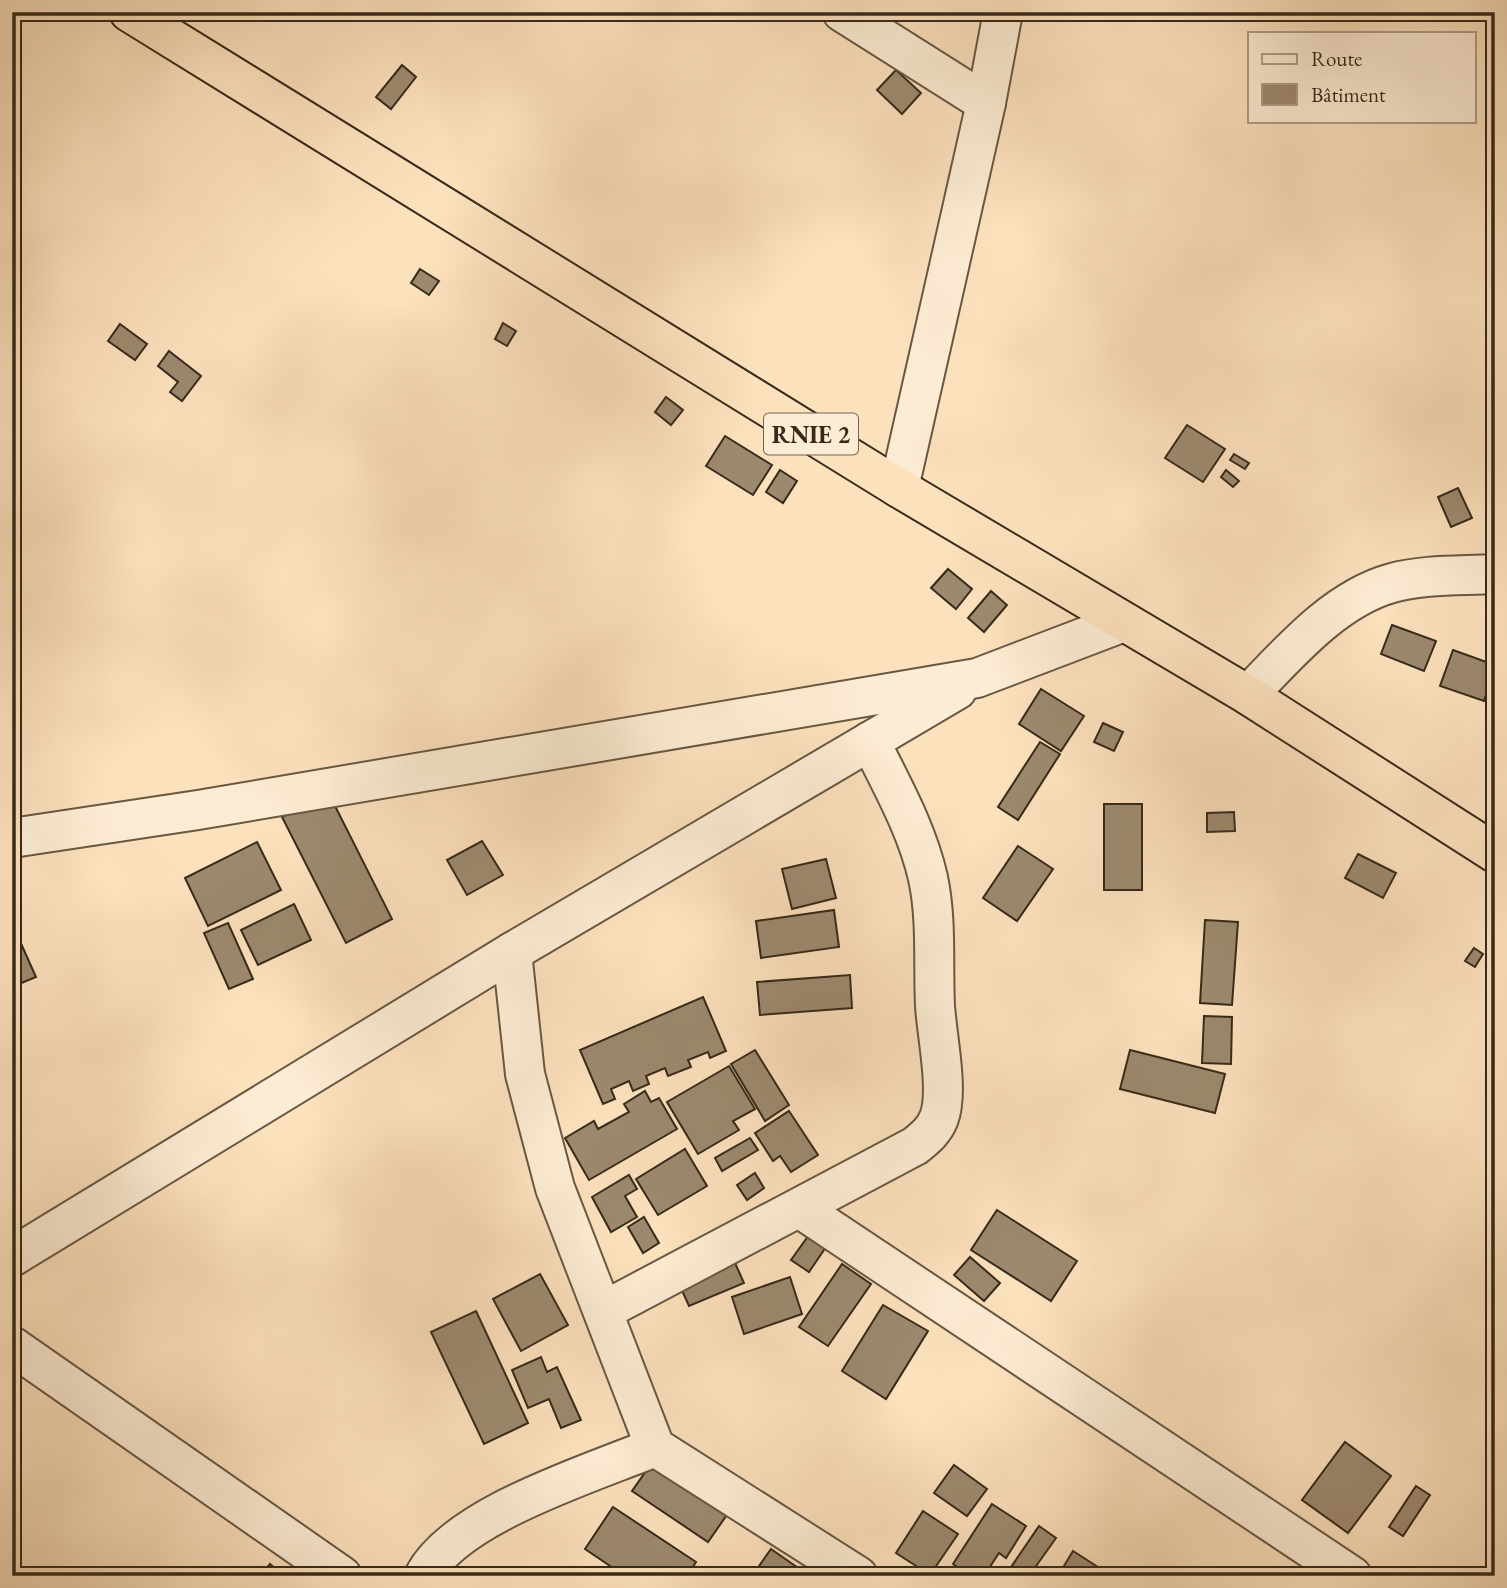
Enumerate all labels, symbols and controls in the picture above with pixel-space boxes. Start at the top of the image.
legend [1248,32,1476,122]
text: Route [1311,45,1362,72]
text: Bâtiment [1311,81,1386,108]
road number: RNIE 2 [764,414,858,454]

